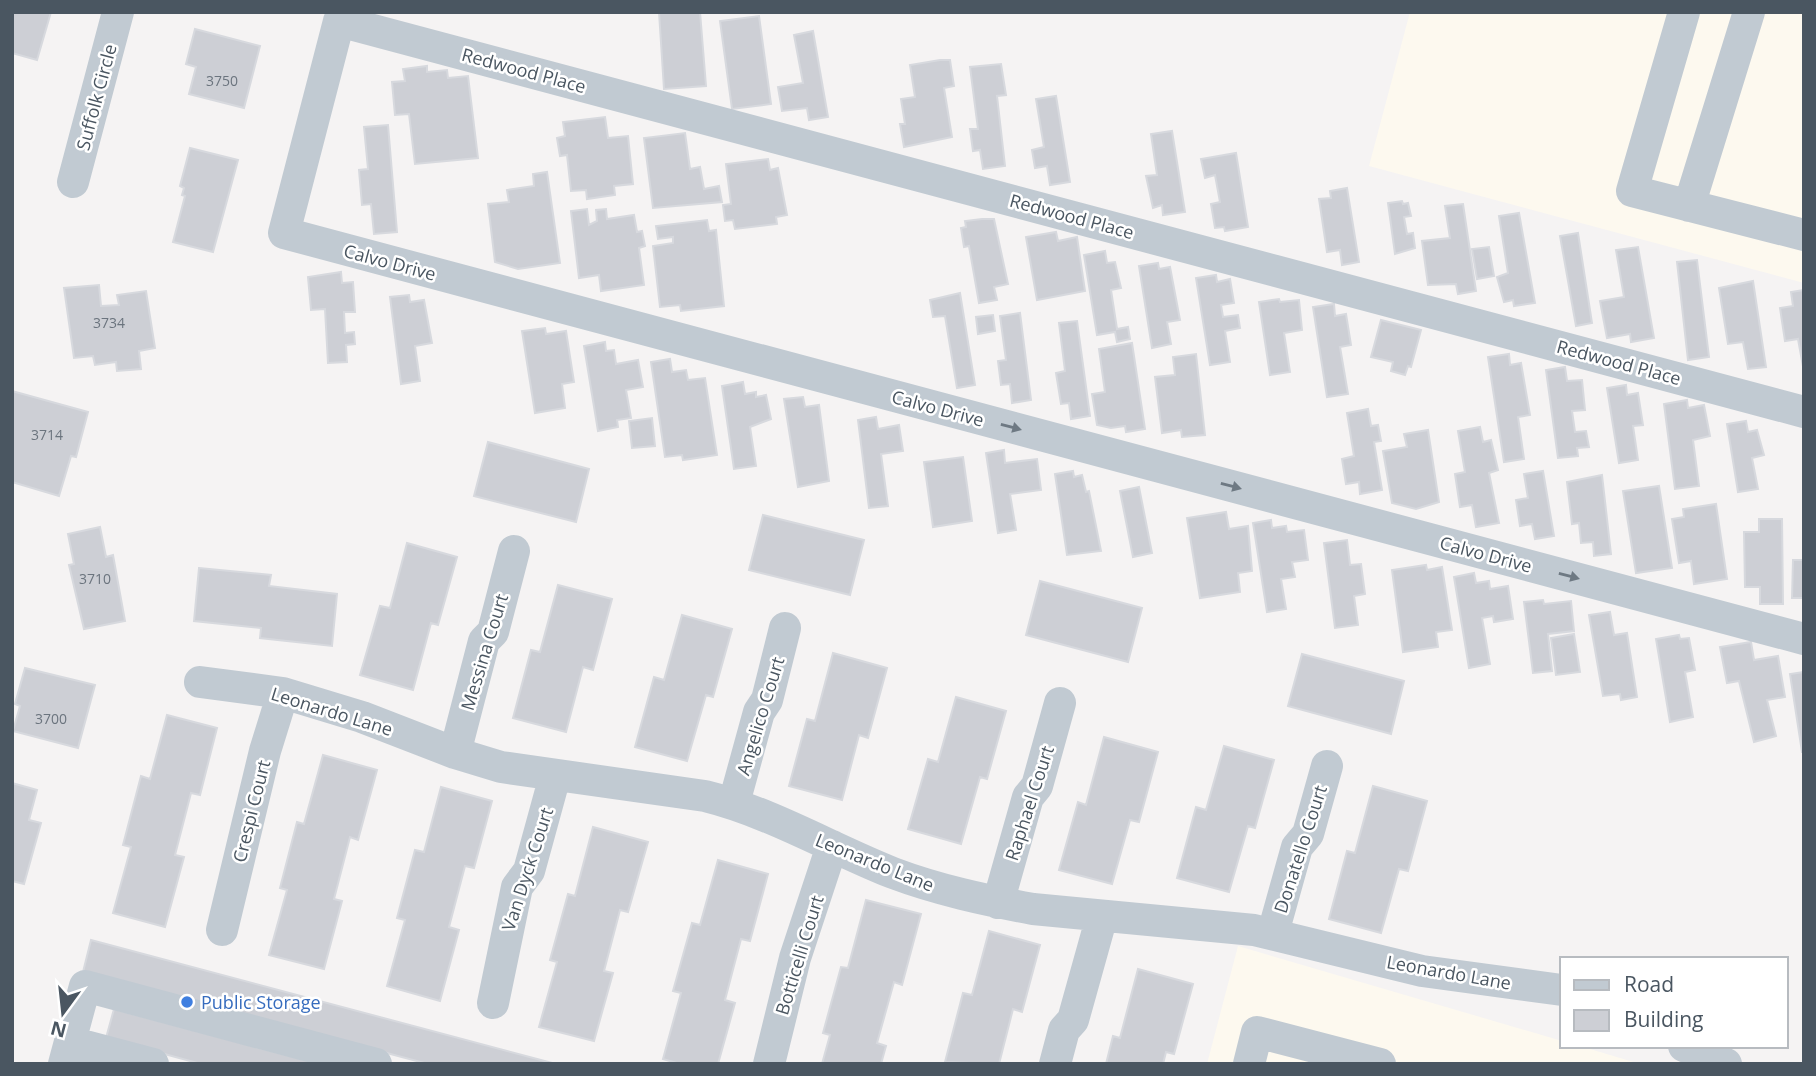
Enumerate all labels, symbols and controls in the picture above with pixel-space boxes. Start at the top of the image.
street label: Suffolk Circle [70,41,122,153]
street label: Redwood Place [459,42,589,98]
house number: 3750 [206,71,238,90]
street label: Redwood Place [1007,188,1137,244]
street label: Calvo Drive [341,238,439,286]
house number: 3734 [93,313,125,332]
street label: Redwood Place [1554,334,1684,390]
street label: Calvo Drive [889,384,987,432]
one-way arrow [1001,422,1023,433]
house number: 3714 [31,425,63,444]
one-way arrow [1220,481,1242,492]
street label: Calvo Drive [1437,530,1535,578]
house number: 3710 [79,569,111,588]
one-way arrow [1559,571,1581,582]
street label: Messina Court [455,591,513,713]
street label: Angelico Court [731,654,789,778]
street label: Leonardo Lane [268,681,396,741]
house number: 3700 [35,709,67,728]
street label: Raphael Court [999,742,1059,864]
street label: Crespi Court [227,757,275,865]
street label: Donatello Court [1268,782,1332,916]
street label: Van Dyck Court [496,804,558,934]
street label: Leonardo Lane [812,827,938,897]
street label: Botticelli Court [769,892,829,1018]
street label: Leonardo Lane [1385,949,1513,995]
legend [1560,957,1788,1048]
text: Road [1624,970,1674,998]
north arrow [28,978,98,1048]
place label: Public Storage [201,990,321,1014]
marker: Public Storage [179,994,195,1010]
text: Building [1624,1005,1703,1033]
text: N [48,1015,69,1044]

